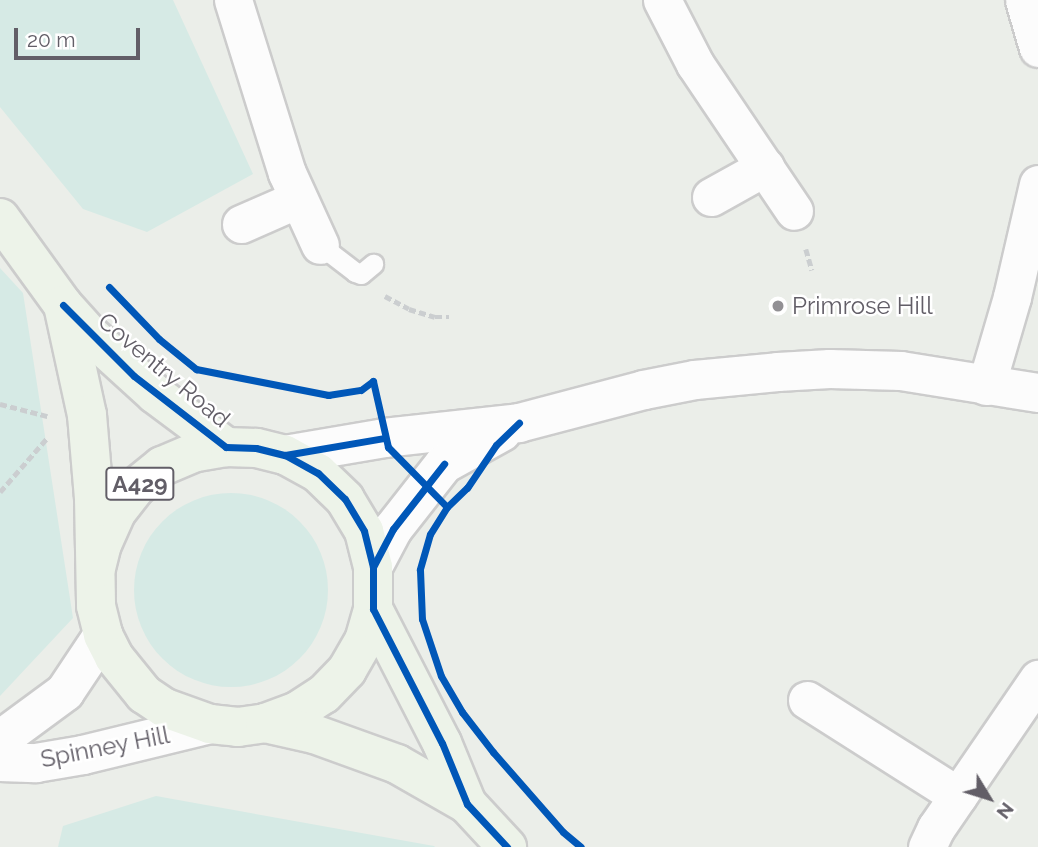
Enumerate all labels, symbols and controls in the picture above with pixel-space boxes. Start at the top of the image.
scale bar [18,14,144,58]
text: 20 m [27,27,75,52]
place label: Primrose Hill [792,292,933,320]
marker: Primrose Hill [770,298,786,314]
street label: Coventry Road [92,306,236,434]
road number: A429 [105,464,175,504]
street label: Spinney Hill [38,720,172,774]
north arrow [954,763,1024,833]
text: N [992,798,1019,823]

